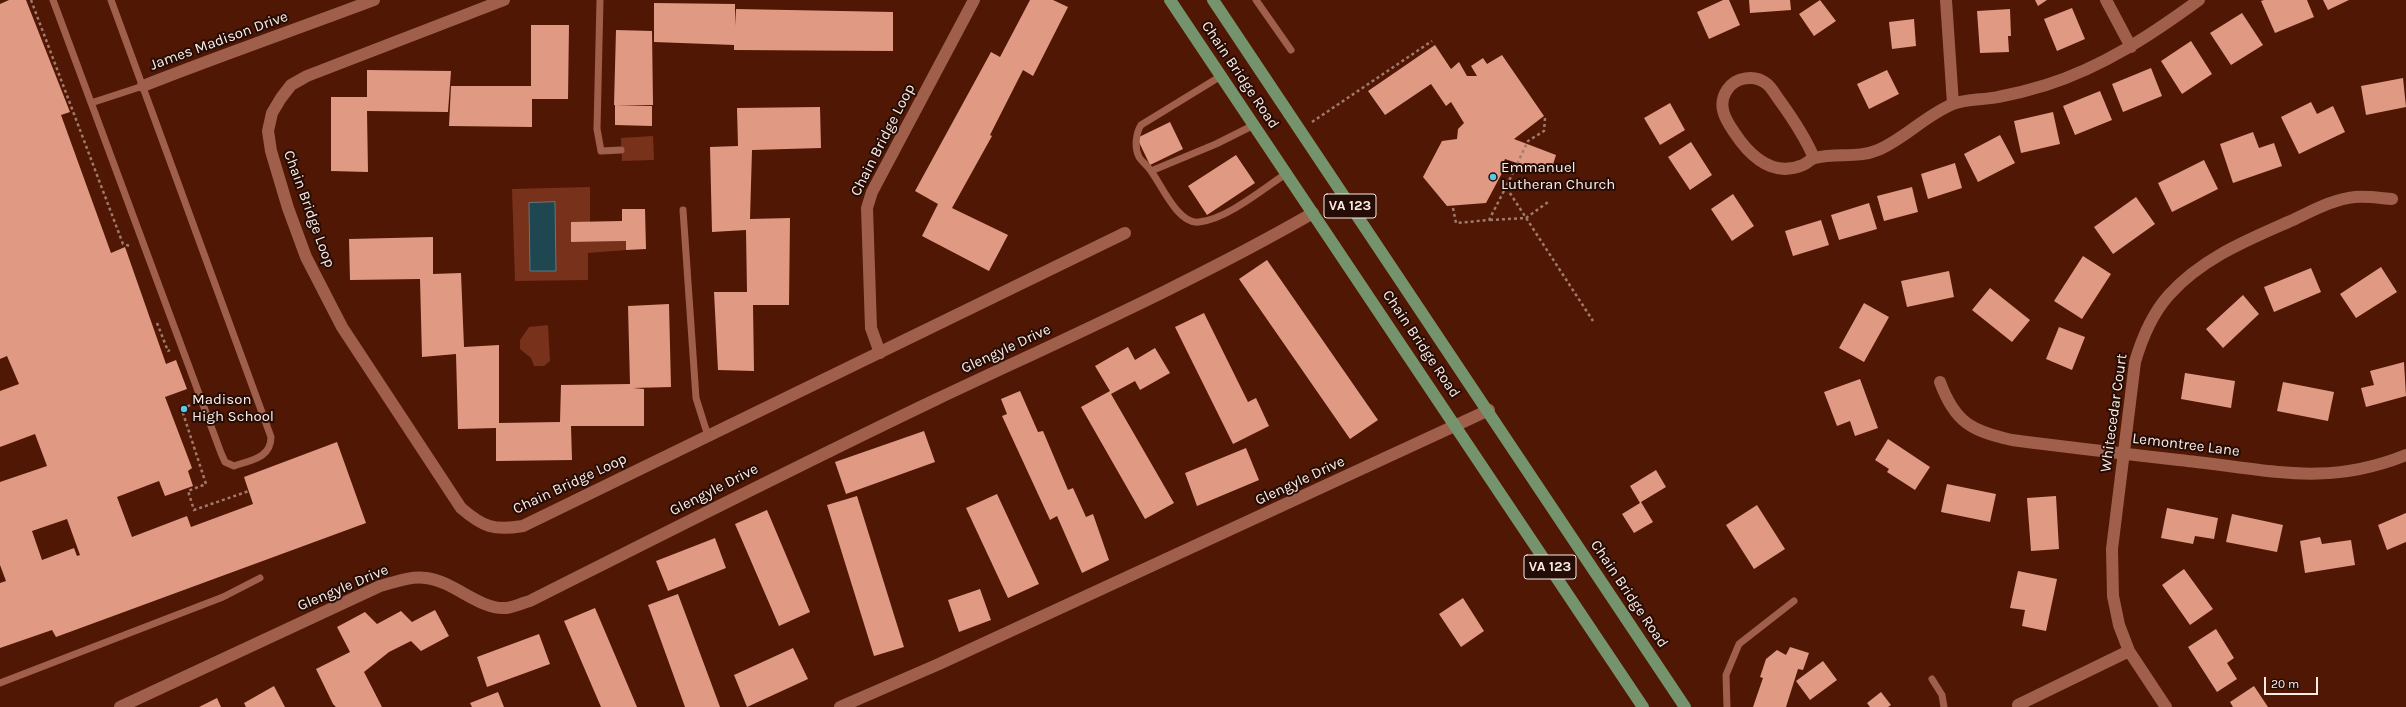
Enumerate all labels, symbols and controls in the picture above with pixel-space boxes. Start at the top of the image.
street label: James Madison Drive [148,8,290,74]
street label: Chain Bridge Road [1197,18,1283,132]
street label: Chain Bridge Loop [847,81,919,199]
street label: Chain Bridge Loop [279,148,339,270]
place label: Emmanuel Lutheran Church [1501,159,1615,194]
marker: Emmanuel Lutheran Church [1488,172,1498,182]
road number: VA 123 [1324,194,1376,218]
street label: Chain Bridge Road [1378,287,1464,401]
street label: Glengyle Drive [958,320,1054,378]
street label: Whitecedar Court [2097,353,2131,473]
place label: Madison High School [192,391,274,426]
marker: Madison High School [179,404,189,414]
street label: Lemontree Lane [2131,429,2241,461]
street label: Chain Bridge Loop [510,450,630,518]
street label: Glengyle Drive [1252,452,1348,510]
street label: Glengyle Drive [667,460,761,520]
street label: Chain Bridge Road [1586,537,1672,651]
road number: VA 123 [1524,555,1576,579]
street label: Glengyle Drive [295,561,391,615]
scale bar [2266,669,2320,695]
text: 20 m [2271,677,2299,691]

